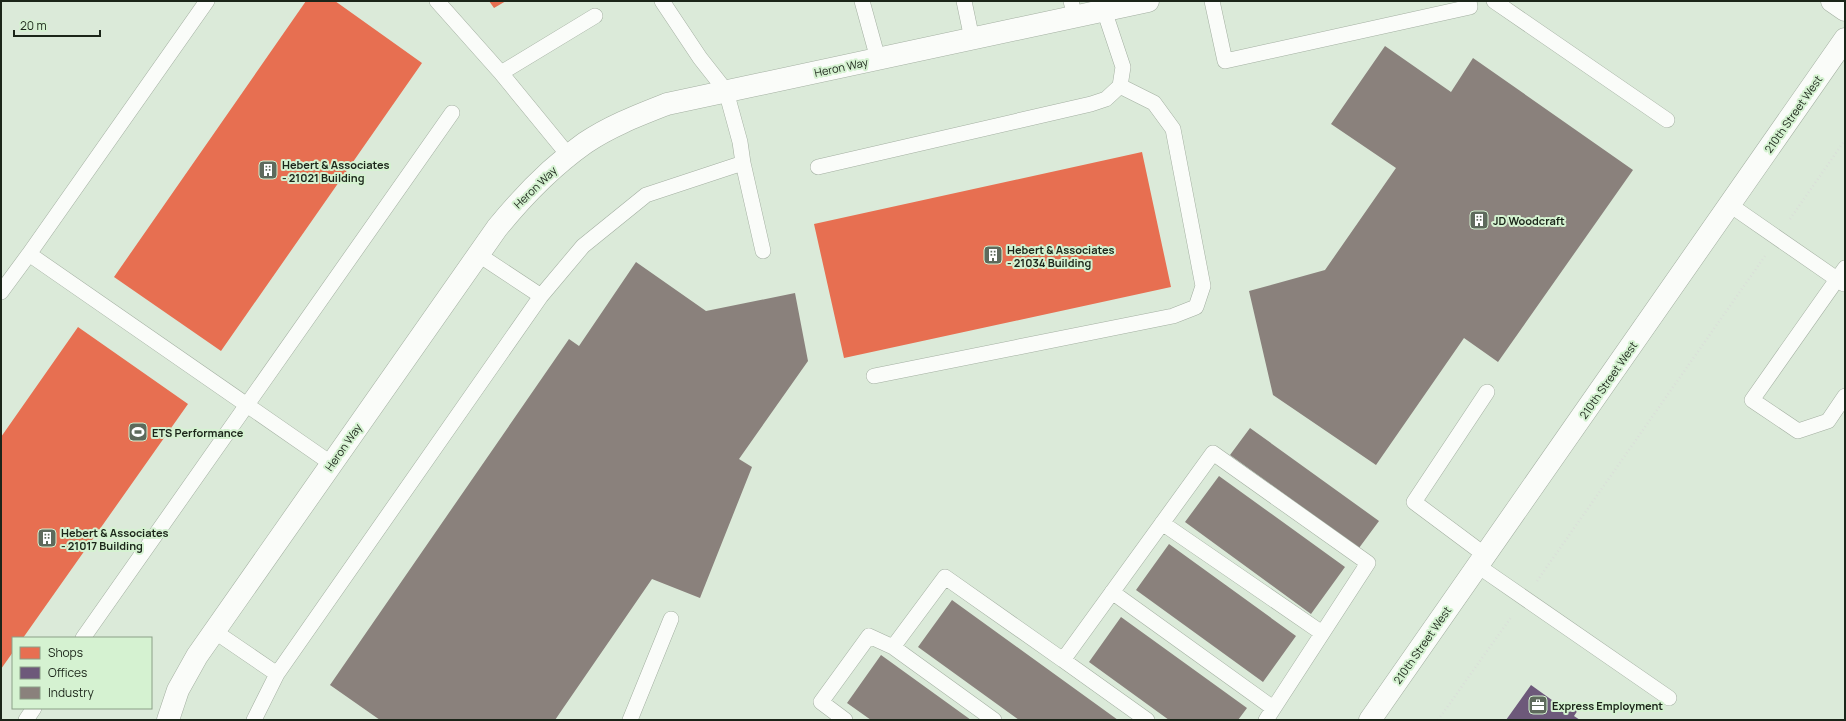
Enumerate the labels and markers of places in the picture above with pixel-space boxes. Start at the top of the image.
place label: Hebert & Associates - 21021 Building [282,157,390,185]
building icon: Hebert & Associates - 21021 Building [257,159,279,181]
building icon: JD Woodcraft [1468,209,1490,231]
place label: JD Woodcraft [1493,213,1565,228]
place label: Hebert & Associates - 21034 Building [1007,242,1115,270]
building icon: Hebert & Associates - 21034 Building [982,244,1004,266]
sports icon: ETS Performance [127,421,149,443]
place label: ETS Performance [152,425,244,440]
place label: Hebert & Associates - 21017 Building [61,525,169,553]
building icon: Hebert & Associates - 21017 Building [36,527,58,549]
office icon: Express Employment [1527,694,1549,716]
place label: Express Employment [1552,698,1663,713]

